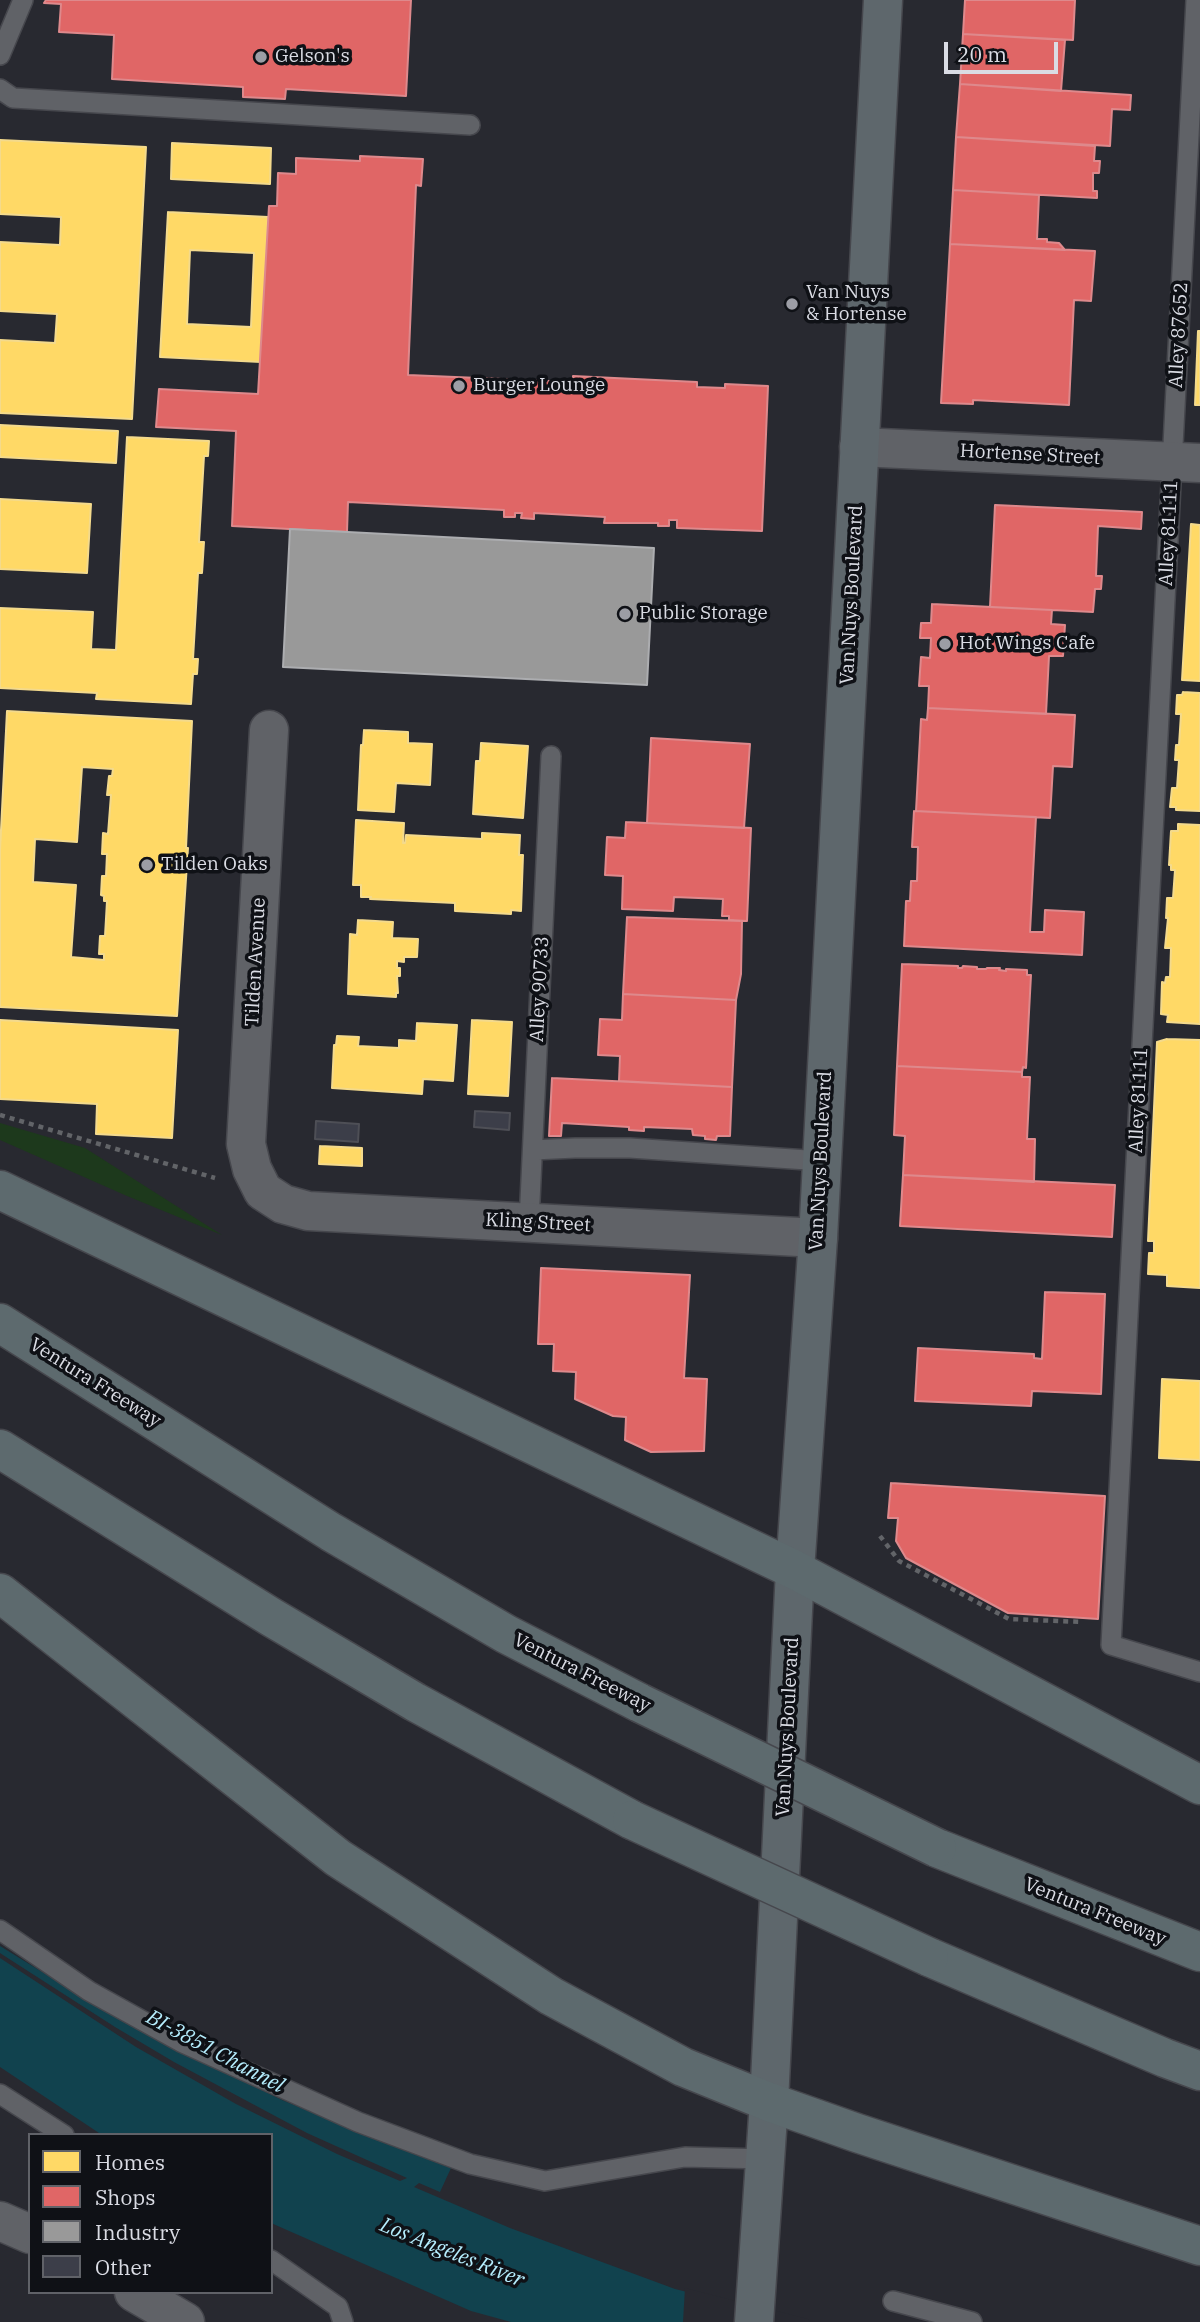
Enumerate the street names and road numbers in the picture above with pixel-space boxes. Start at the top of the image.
street label: Alley 87652 [1165,282,1193,388]
street label: Hortense Street [959,440,1101,470]
street label: Alley 81111 [1155,480,1183,586]
street label: Van Nuys Boulevard [836,505,868,685]
street label: Tilden Avenue [241,897,271,1027]
street label: Alley 90733 [526,936,554,1042]
street label: Alley 81111 [1125,1047,1153,1153]
street label: Van Nuys Boulevard [805,1071,837,1251]
street label: Kling Street [485,1209,591,1237]
street label: Ventura Freeway [25,1333,165,1433]
street label: Ventura Freeway [510,1629,654,1717]
street label: Van Nuys Boulevard [772,1637,804,1817]
street label: Ventura Freeway [1021,1873,1169,1951]

